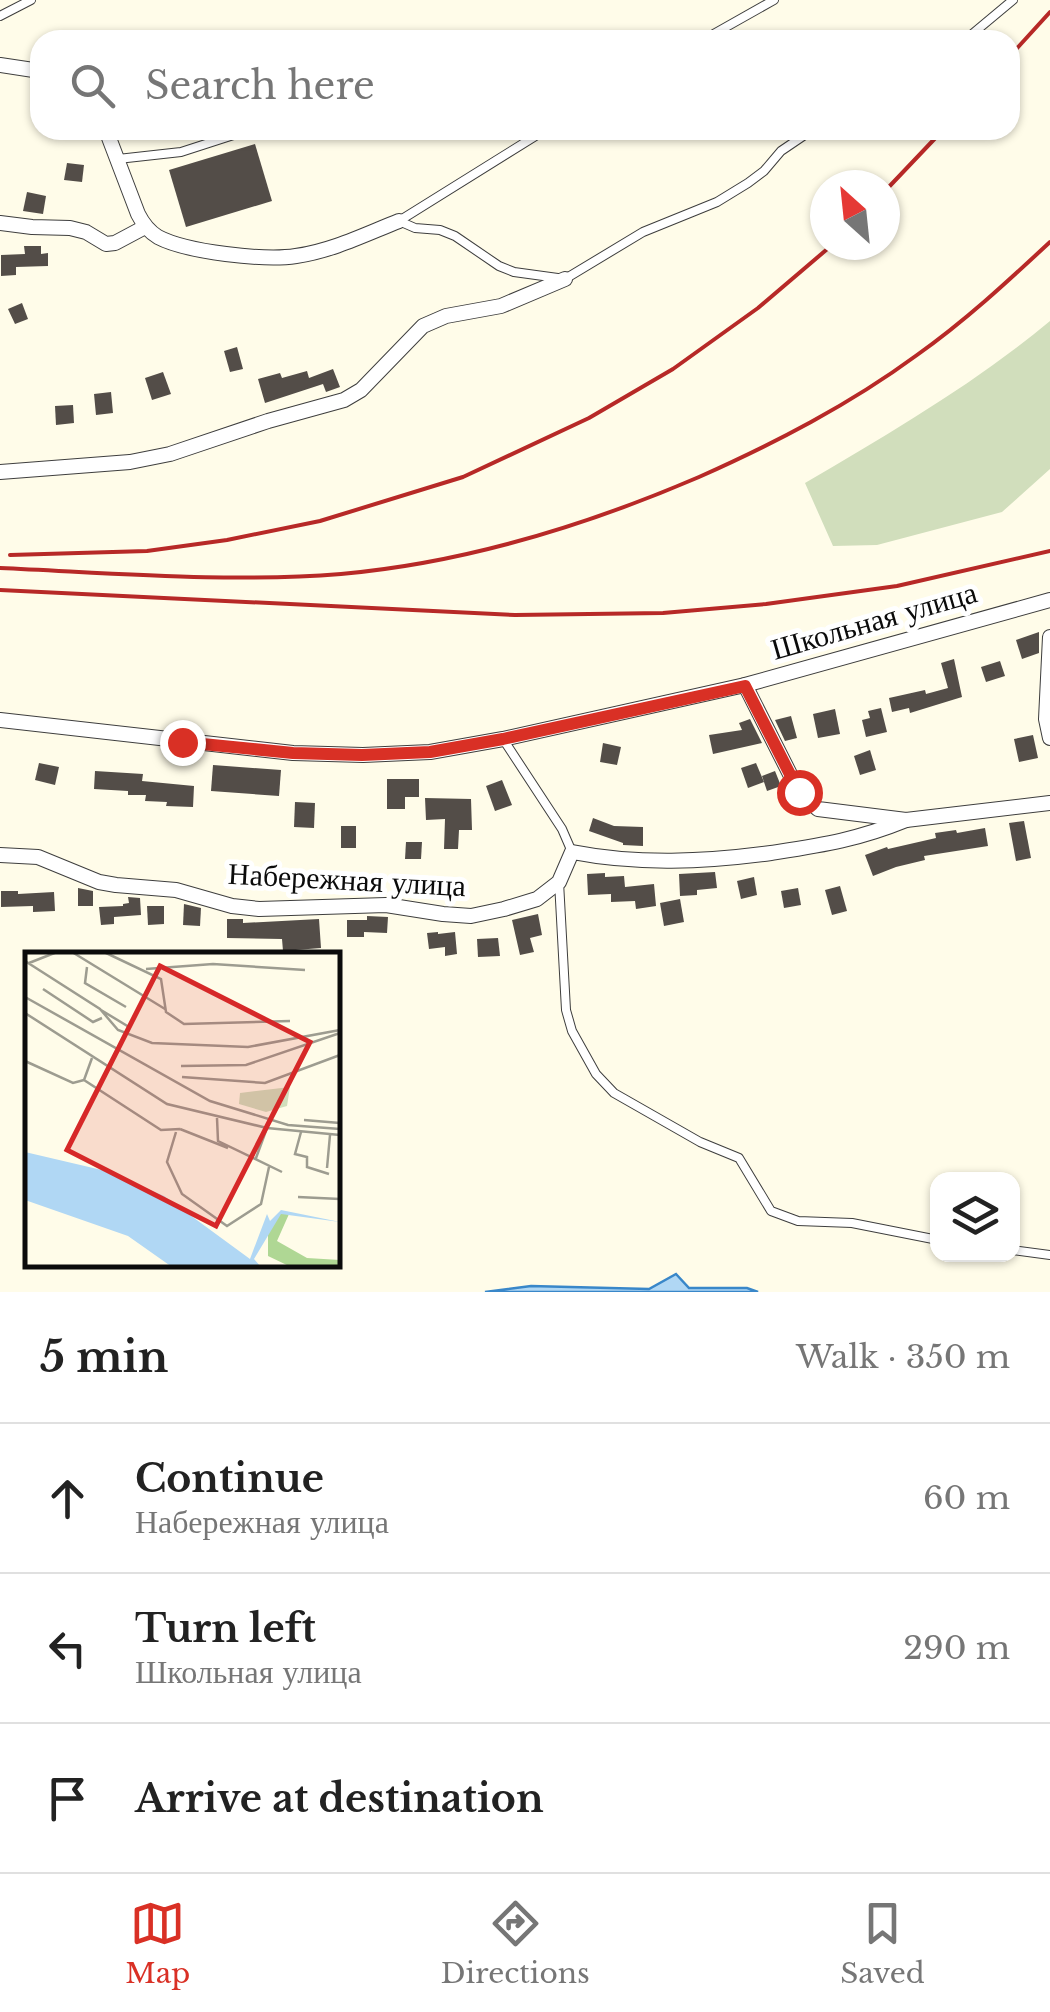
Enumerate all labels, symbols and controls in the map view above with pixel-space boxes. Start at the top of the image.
search box [30,30,1020,140]
icon: search [65,58,120,113]
text: Search here [145,62,375,109]
north arrow [810,170,900,260]
street label: Школьная улица [767,573,981,668]
route end [160,720,206,766]
route start [777,770,823,816]
street label: Набережная улица [227,855,467,904]
inset map [25,952,340,1267]
map controls [930,1172,1020,1262]
button: layers [930,1172,1020,1262]
text: 5 min [40,1331,168,1383]
text: Walk · 350 m [796,1337,1010,1377]
text: Continue [135,1455,324,1502]
icon: ahead [40,1471,95,1526]
text: 60 m [923,1478,1010,1518]
text: Набережная улица [135,1502,389,1542]
text: Turn left [135,1605,316,1652]
icon: left [40,1621,95,1676]
text: 290 m [903,1628,1010,1668]
text: Школьная улица [135,1652,362,1692]
icon: arrive [40,1771,95,1826]
text: Arrive at destination [135,1775,544,1822]
tab: Map [125,1896,190,1991]
tab: Directions [441,1896,590,1991]
tab: Saved [840,1896,925,1991]

